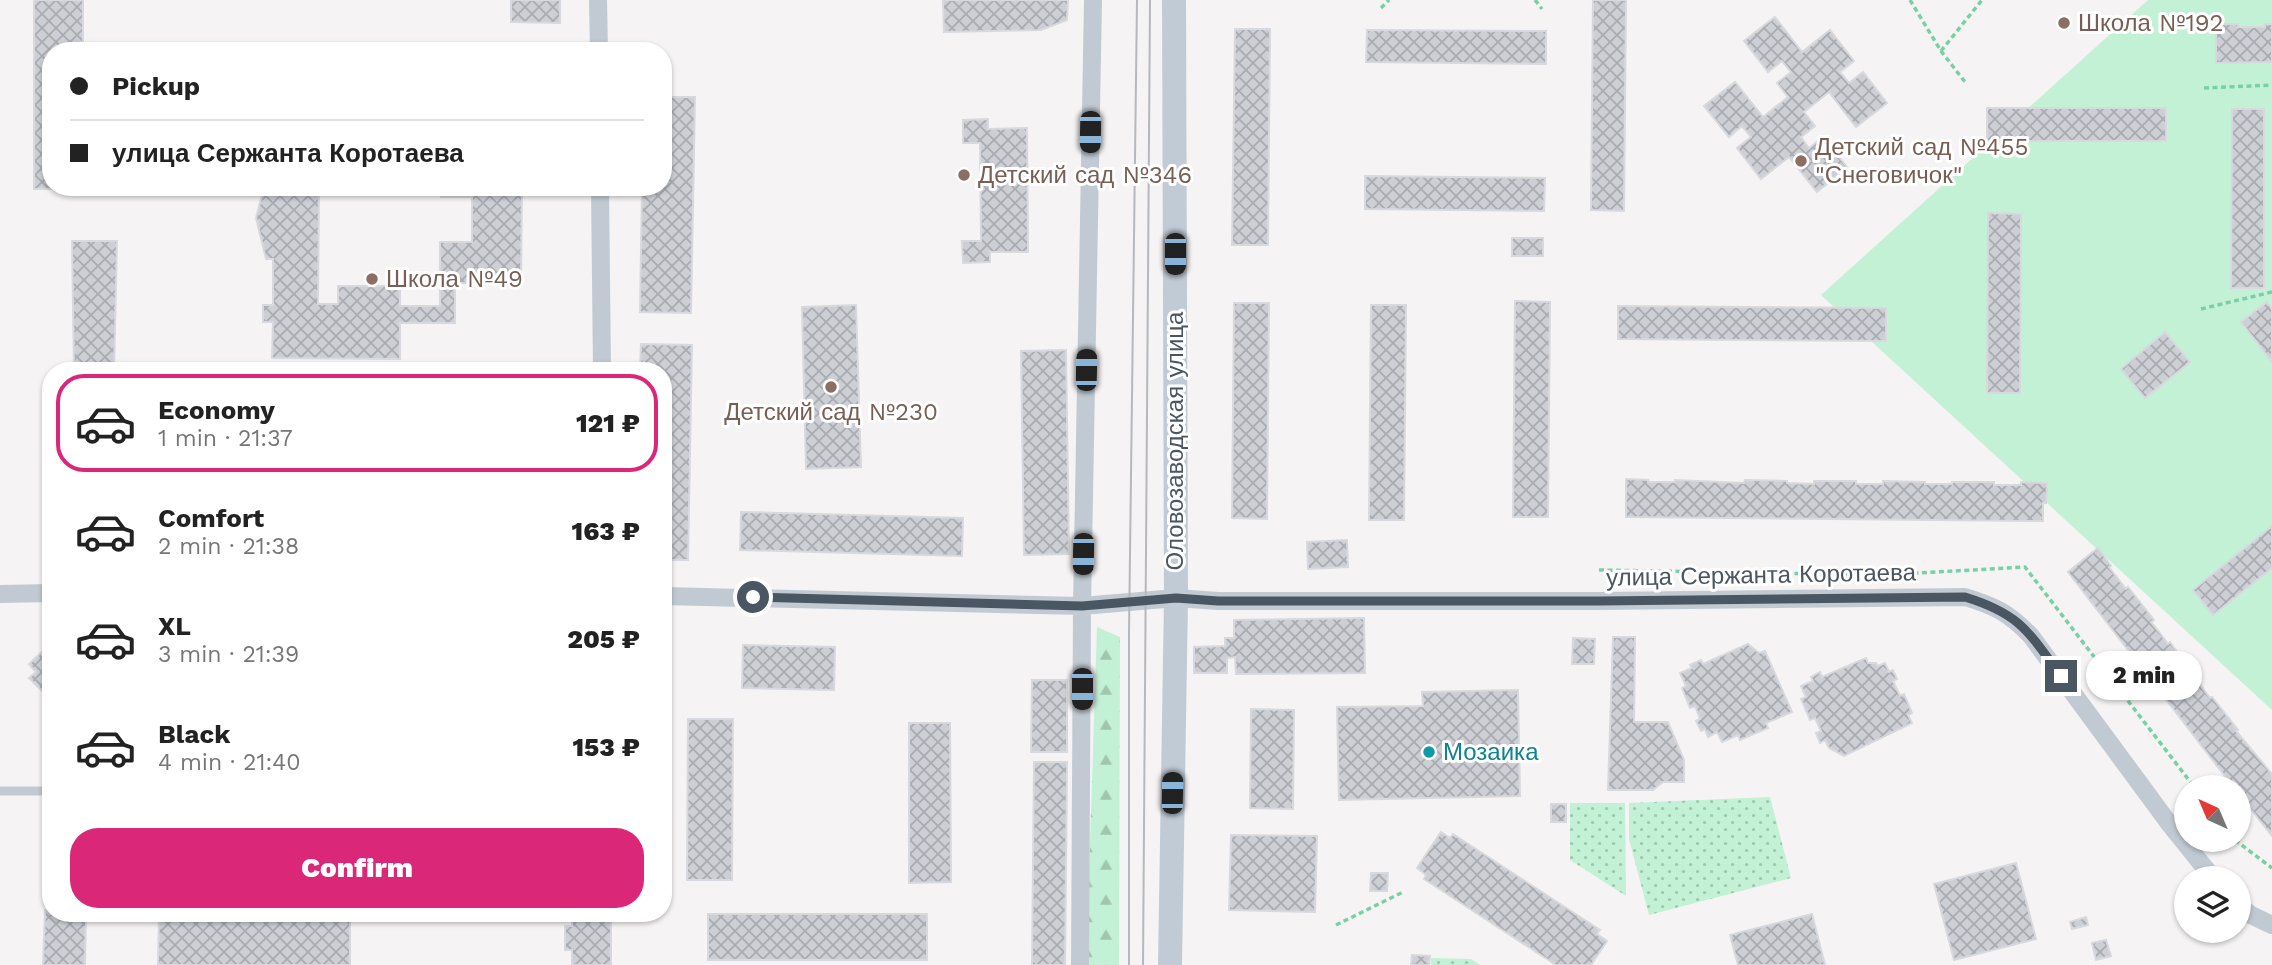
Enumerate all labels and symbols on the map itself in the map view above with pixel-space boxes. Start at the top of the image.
place label: Школа №192 [2078,9,2224,37]
marker: Школа №192 [2056,15,2072,31]
car [1080,111,1101,153]
place label: Детский сад №455 "Снеговичок" [1815,133,2028,189]
marker: Детский сад №455 "Снеговичок" [1793,153,1809,169]
place label: Детский сад №346 [978,161,1192,189]
marker: Детский сад №346 [956,167,972,183]
car [1165,233,1186,275]
place label: Школа №49 [386,265,523,293]
marker: Школа №49 [364,271,380,287]
street label: Оловозаводская улица [1161,311,1189,570]
car [1076,349,1097,391]
marker: Детский сад №230 [823,379,839,395]
place label: Детский сад №230 [724,398,938,426]
car [1073,533,1094,575]
street label: улица Сержанта Коротаева [1606,558,1917,592]
route start [737,581,769,613]
callout: 2 min [2086,652,2201,700]
route end [2045,660,2077,692]
car [1072,668,1093,710]
place label: Мозаика [1443,738,1539,766]
marker: Мозаика [1421,744,1437,760]
car [1162,772,1183,814]
north arrow [2174,775,2250,852]

